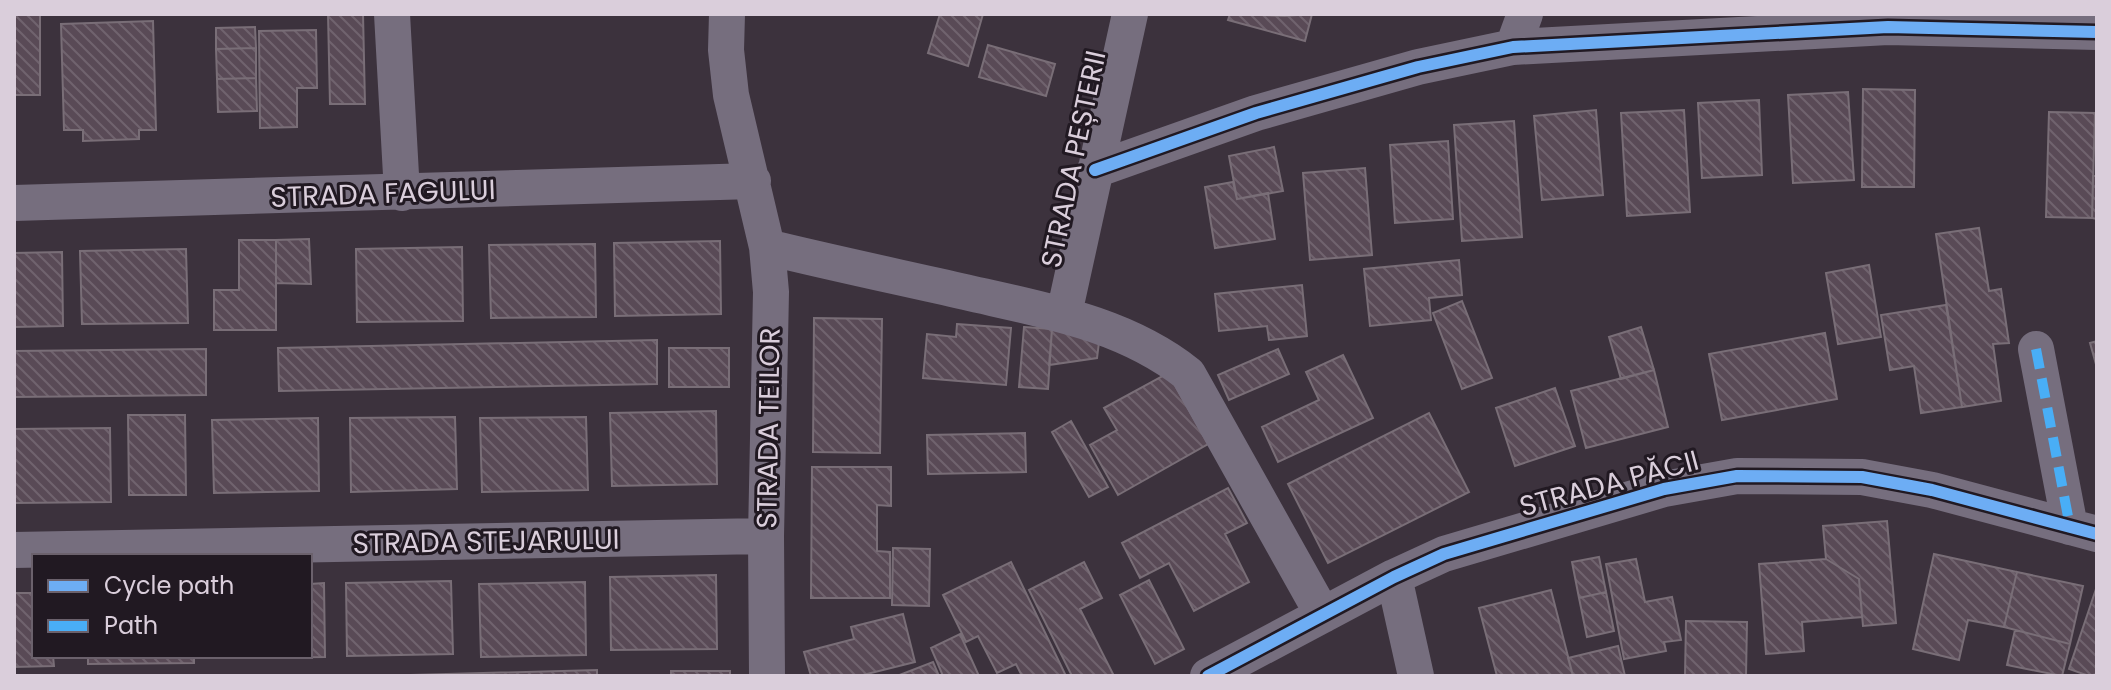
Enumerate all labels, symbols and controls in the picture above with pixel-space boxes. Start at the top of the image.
street label: STRADA PEȘTERII [1031,47,1116,271]
street label: STRADA FAGULUI [270,170,496,217]
street label: STRADA TEILOR [747,327,790,529]
street label: STRADA PĂCII [1515,441,1703,526]
street label: STRADA STEJARULUI [352,520,620,563]
legend [32,554,312,658]
text: Cycle path [104,569,234,602]
text: Path [104,609,158,642]

